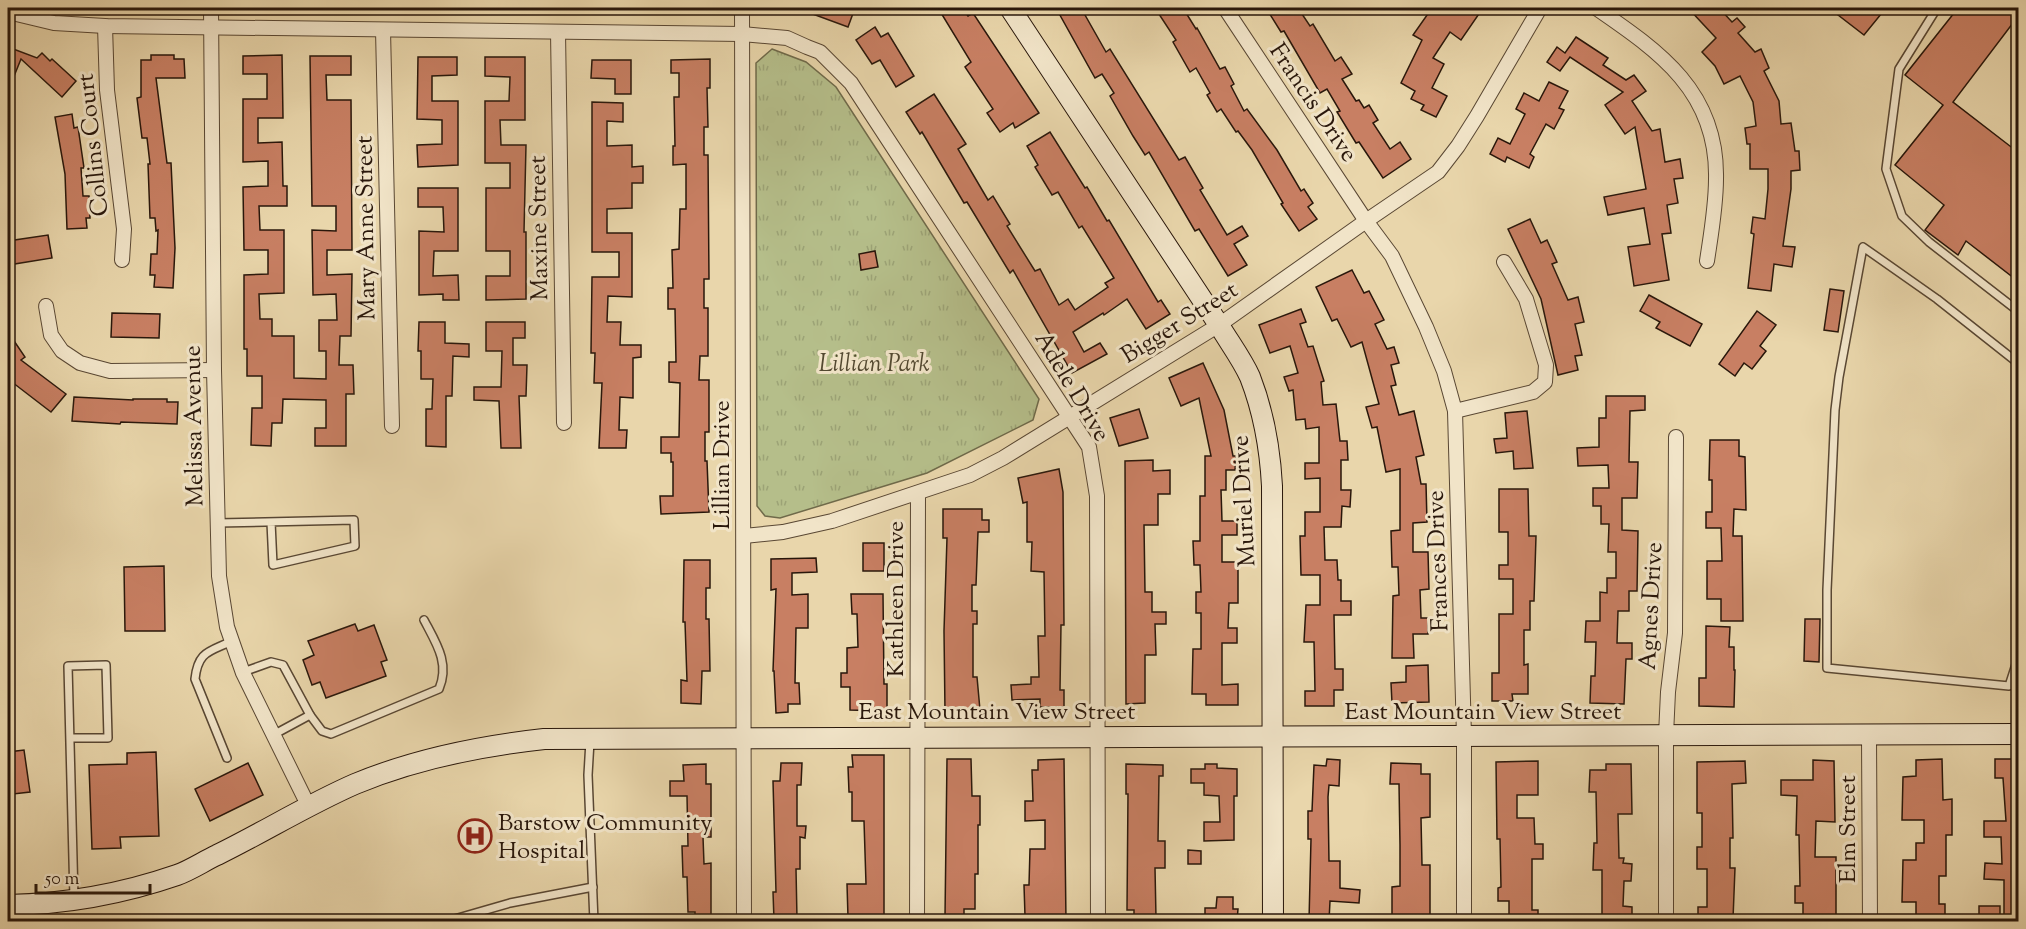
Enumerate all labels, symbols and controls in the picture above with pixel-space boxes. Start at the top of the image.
street label: Francis Drive [1260,37,1365,169]
street label: Collins Court [70,72,118,218]
street label: Mary Anne Street [348,135,386,321]
street label: Maxine Street [522,155,558,301]
street label: Bigger Street [1115,274,1245,373]
street label: Adele Drive [1025,325,1118,449]
street label: Melissa Avenue [177,345,213,507]
park label: Lillian Park [818,348,930,382]
street label: Lillian Drive [706,400,740,530]
street label: Muriel Drive [1225,434,1265,568]
street label: Frances Drive [1420,490,1458,632]
street label: Kathleen Drive [880,521,914,677]
street label: Agnes Drive [1632,541,1672,671]
street label: East Mountain View Street [859,696,1135,730]
street label: East Mountain View Street [1345,696,1621,730]
street label: Elm Street [1832,775,1866,883]
place label: Barstow Community Hospital [498,807,712,869]
hospital icon: Barstow Community Hospital [457,818,493,854]
scale bar [36,857,150,895]
text: 50 m [44,867,80,893]

